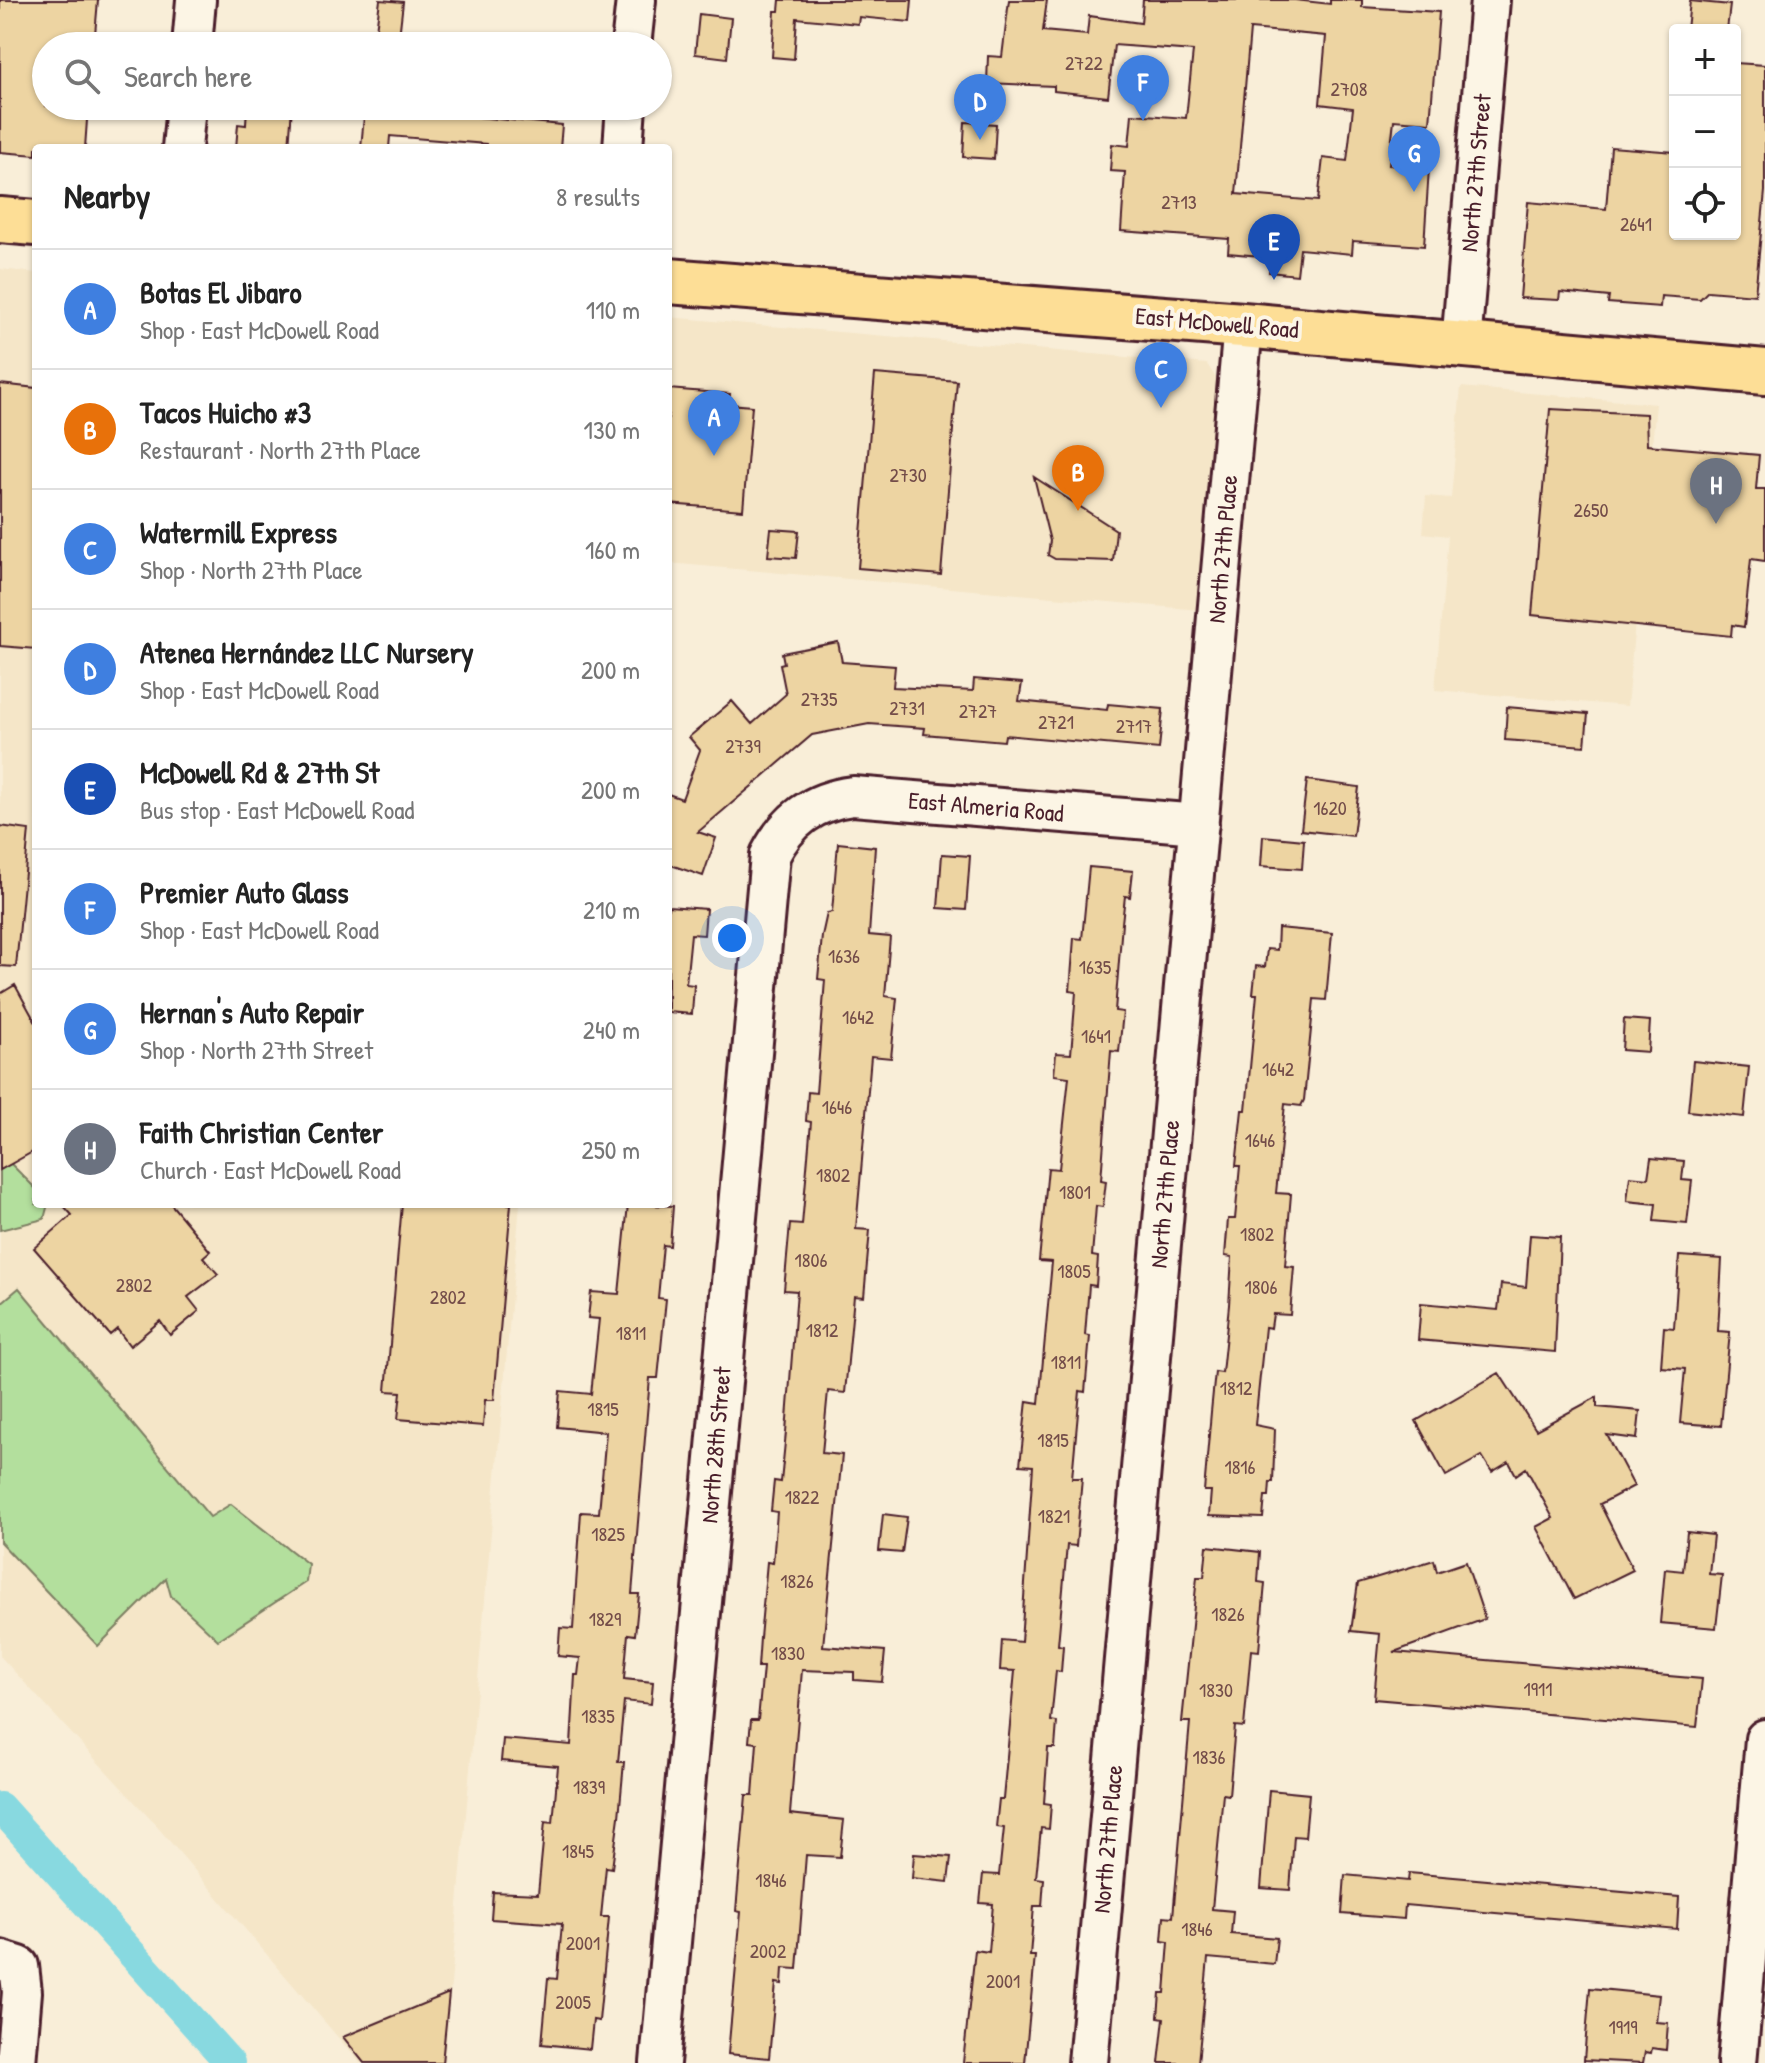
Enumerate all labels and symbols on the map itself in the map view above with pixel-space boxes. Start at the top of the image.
house number: 2722 [1065,49,1104,76]
pin: F [1117,55,1169,121]
pin: D [954,74,1006,140]
house number: 2708 [1331,75,1367,102]
street label: North 27th Street [1452,92,1498,253]
pin: G [1388,126,1440,192]
house number: 2713 [1161,188,1197,215]
house number: 2641 [1620,210,1652,237]
pin: E [1248,214,1300,280]
street label: East McDowell Road [1134,299,1300,345]
pin: C [1135,342,1187,408]
pin: A [688,390,740,456]
pin: B [1052,445,1104,511]
pin: H [1690,458,1742,524]
house number: 2730 [889,461,927,488]
street label: North 27th Place [1200,473,1244,624]
house number: 2650 [1574,496,1608,523]
house number: 2735 [801,685,838,712]
house number: 2731 [889,694,925,721]
house number: 2727 [959,697,997,724]
house number: 2721 [1038,708,1074,735]
house number: 2717 [1116,712,1152,739]
house number: 2739 [725,732,761,759]
street label: East Almeria Road [907,783,1065,829]
house number: 1620 [1313,794,1347,821]
your location [712,918,752,958]
house number: 1636 [828,942,860,969]
house number: 1635 [1079,953,1112,980]
house number: 1642 [842,1003,875,1030]
house number: 1641 [1081,1022,1111,1049]
house number: 1642 [1262,1055,1295,1082]
house number: 1646 [822,1093,852,1120]
street label: North 27th Place [1142,1118,1186,1269]
house number: 1646 [1245,1126,1275,1153]
house number: 1802 [816,1161,851,1188]
house number: 1801 [1059,1178,1091,1205]
house number: 1802 [1240,1220,1275,1247]
house number: 1806 [795,1246,827,1273]
house number: 1805 [1057,1257,1091,1284]
house number: 2802 [116,1271,153,1298]
house number: 1806 [1245,1273,1277,1300]
house number: 2802 [430,1283,467,1310]
house number: 1812 [806,1316,839,1343]
house number: 1811 [616,1319,646,1346]
house number: 1811 [1051,1348,1081,1375]
street label: North 28th Street [692,1365,738,1524]
house number: 1812 [1220,1374,1253,1401]
house number: 1815 [587,1395,619,1422]
house number: 1815 [1037,1426,1069,1453]
house number: 1816 [1224,1453,1256,1480]
house number: 1822 [785,1483,820,1510]
house number: 1821 [1038,1502,1070,1529]
house number: 1825 [591,1520,625,1547]
house number: 1826 [780,1567,814,1594]
house number: 1826 [1211,1600,1245,1627]
house number: 1829 [589,1605,621,1632]
house number: 1830 [771,1639,805,1666]
house number: 1911 [1523,1675,1553,1702]
house number: 1830 [1199,1676,1233,1703]
house number: 1835 [581,1702,615,1729]
house number: 1836 [1193,1743,1225,1770]
street label: North 27th Place [1085,1763,1129,1914]
house number: 1839 [573,1773,605,1800]
house number: 1845 [562,1837,594,1864]
house number: 1846 [755,1866,787,1893]
house number: 1846 [1181,1915,1213,1942]
house number: 2001 [566,1929,600,1956]
house number: 2002 [750,1937,787,1964]
house number: 2001 [986,1967,1020,1994]
house number: 2005 [555,1988,591,2015]
house number: 1919 [1608,2013,1638,2040]

